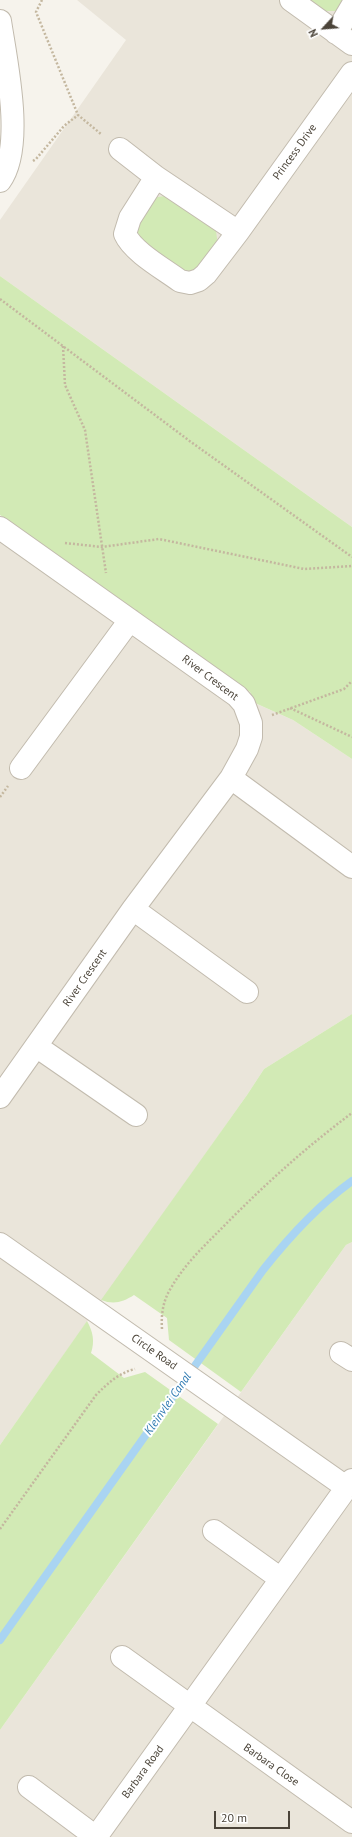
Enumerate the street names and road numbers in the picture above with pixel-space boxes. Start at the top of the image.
street label: Princess Drive [270,122,320,182]
street label: River Crescent [179,653,241,703]
street label: River Crescent [60,947,110,1009]
street label: Circle Road [129,1331,179,1373]
street label: Barbara Close [241,1741,301,1789]
street label: Barbara Road [119,1743,167,1801]

